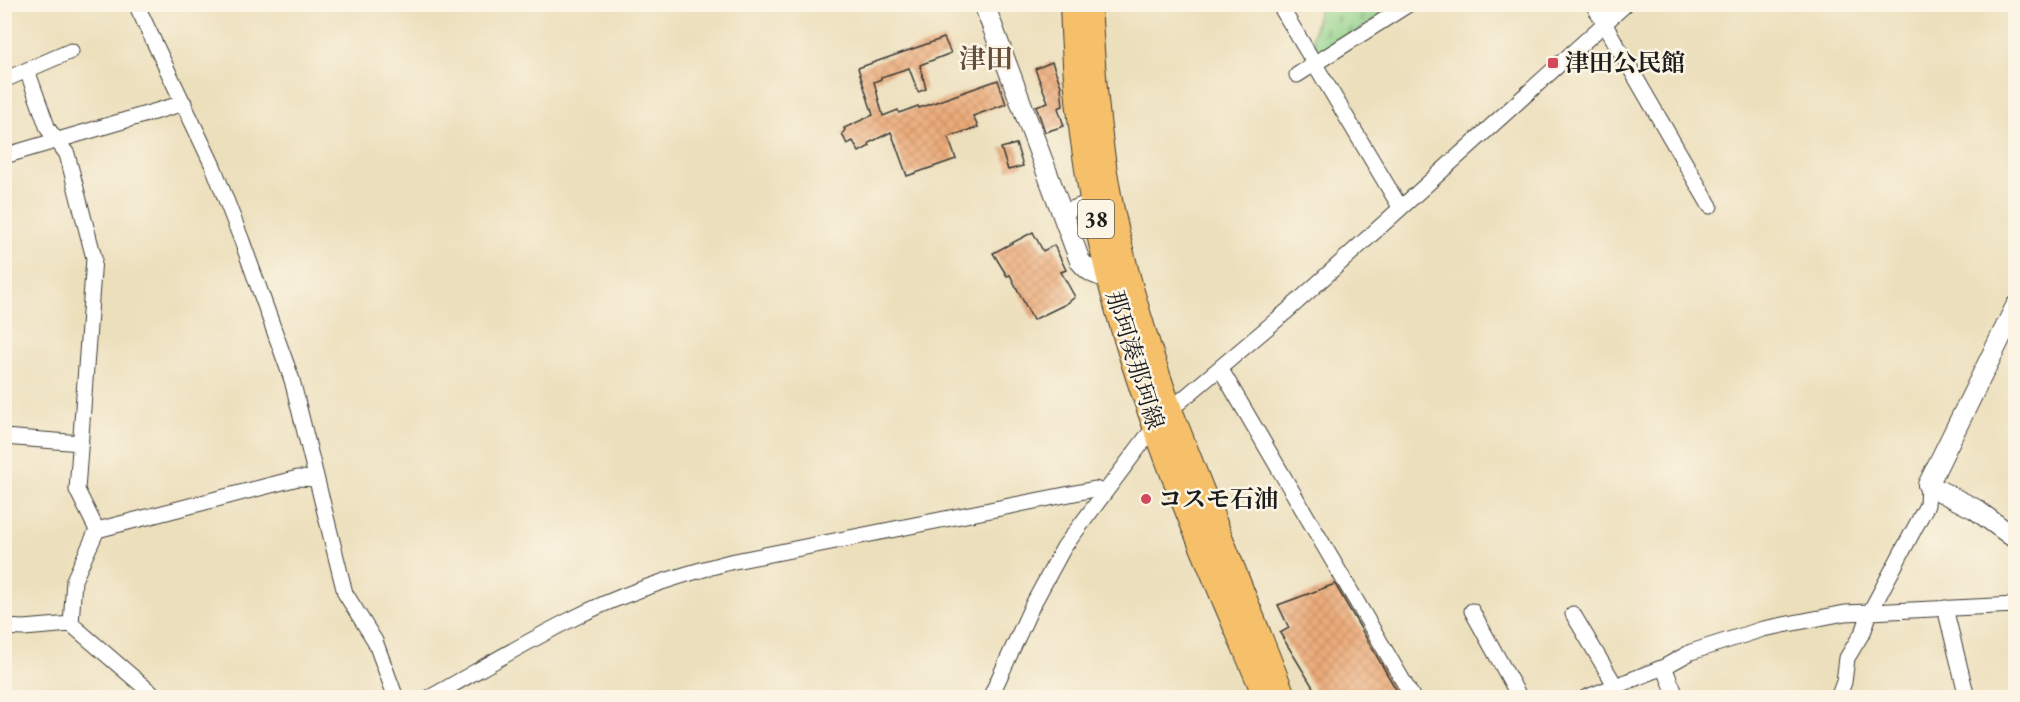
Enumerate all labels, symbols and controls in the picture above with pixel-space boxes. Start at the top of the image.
district label: 津田 [959,41,1013,76]
place label: 津田公民館 [1565,47,1685,78]
marker: 津田公民館 [1546,56,1560,70]
road number: 38 [1078,200,1114,238]
street label: 那珂湊那珂線 [1100,286,1171,433]
place label: コスモ石油 [1158,483,1278,514]
marker: コスモ石油 [1139,492,1153,506]

